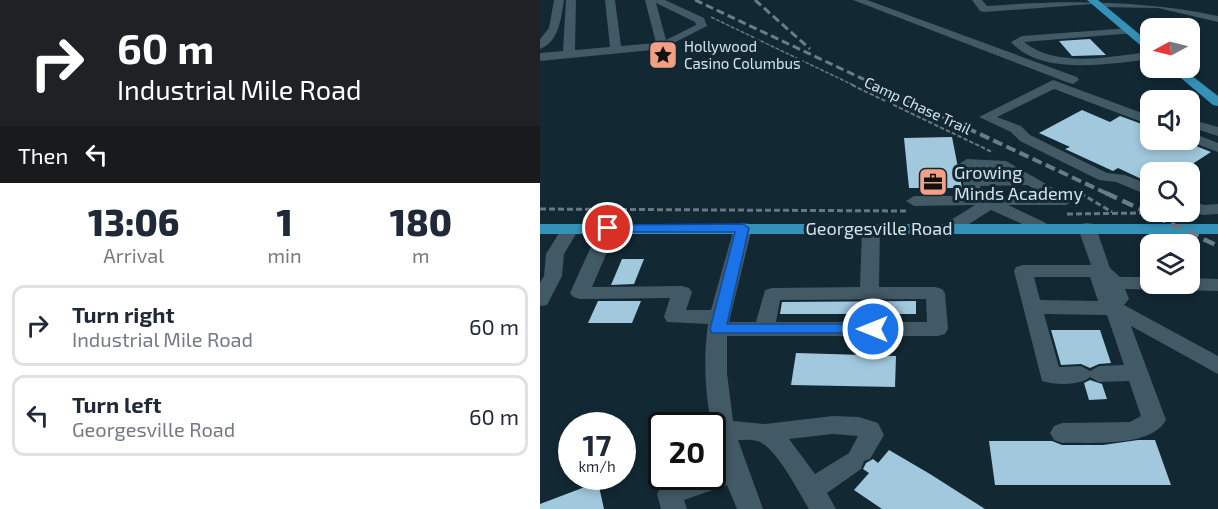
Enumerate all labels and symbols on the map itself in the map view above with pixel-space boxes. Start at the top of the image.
north arrow [1140,18,1200,78]
place label: Hollywood Casino Columbus [684,37,801,72]
place icon: Hollywood Casino Columbus [647,39,679,71]
street label: Camp Chase Trail [862,72,975,138]
place label: Growing Minds Academy [954,161,1083,204]
office icon: Growing Minds Academy [917,166,949,198]
pin [582,202,633,253]
street label: Georgesville Road [806,217,952,239]
position arrow [841,297,905,361]
speed limit sign: 20 [648,412,726,490]

